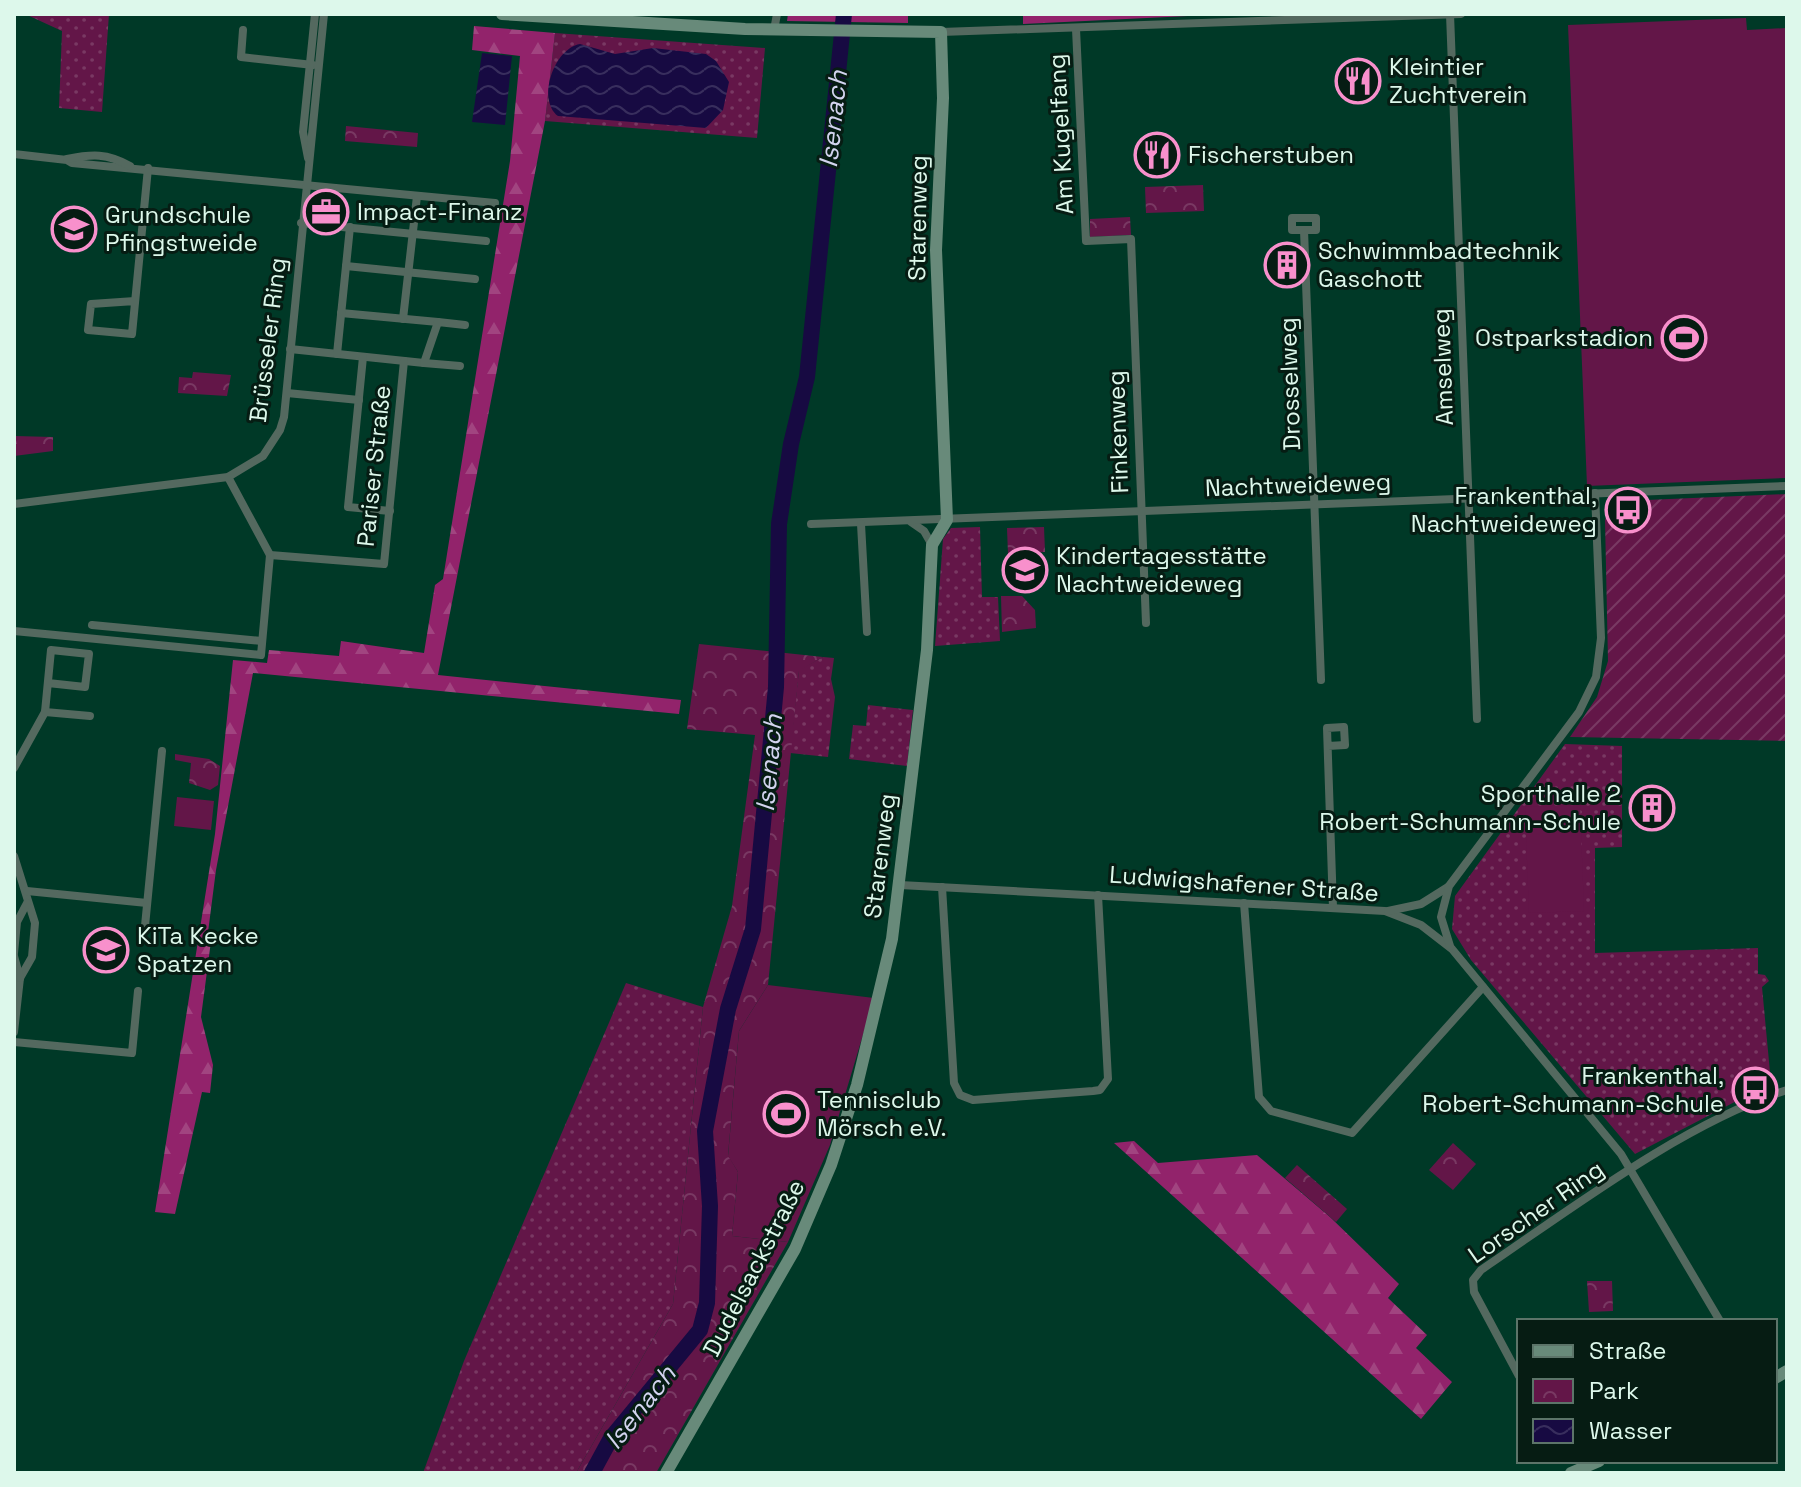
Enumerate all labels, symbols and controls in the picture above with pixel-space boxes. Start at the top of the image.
place label: Kleintier Zuchtverein [1389,51,1527,110]
street label: Am Kugelfang [1041,53,1080,215]
restaurant icon: Kleintier Zuchtverein [1334,57,1382,105]
water label: Isenach [811,68,855,169]
restaurant icon: Fischerstuben [1133,131,1181,179]
place label: Fischerstuben [1188,139,1354,170]
street label: Starenweg [901,155,934,281]
office icon: Impact-Finanz [302,188,350,236]
place label: Impact-Finanz [357,196,522,227]
place label: Grundschule Pfingstweide [105,199,258,258]
school or university icon: Grundschule Pfingstweide [50,205,98,253]
place label: Schwimmbadtechnik Gaschott [1318,235,1560,294]
building icon: Schwimmbadtechnik Gaschott [1263,241,1311,289]
street label: Brüsseler Ring [242,256,293,424]
street label: Amselweg [1425,308,1460,426]
sports icon: Ostparkstadion [1660,314,1708,362]
street label: Drosselweg [1272,317,1307,451]
place label: Ostparkstadion [1475,322,1653,353]
street label: Finkenweg [1100,370,1135,494]
street label: Pariser Straße [350,384,397,548]
street label: Nachtweideweg [1204,466,1392,503]
place label: Frankenthal, Nachtweideweg [1411,480,1597,539]
bus stop icon: Frankenthal, Nachtweideweg [1604,486,1652,534]
place label: Kindertagesstätte Nachtweideweg [1056,540,1267,599]
school or university icon: Kindertagesstätte Nachtweideweg [1001,546,1049,594]
water label: Isenach [748,712,790,813]
place label: Sporthalle 2 Robert-Schumann-Schule [1319,778,1621,837]
building icon: Sporthalle 2 Robert-Schumann-Schule [1628,784,1676,832]
street label: Starenweg [856,792,903,920]
street label: Ludwigshafener Straße [1108,859,1380,908]
place label: KiTa Kecke Spatzen [137,920,259,979]
school or university icon: KiTa Kecke Spatzen [82,926,130,974]
place label: Frankenthal, Robert-Schumann-Schule [1422,1060,1724,1119]
bus stop icon: Frankenthal, Robert-Schumann-Schule [1731,1066,1779,1114]
place label: Tennisclub Mörsch e.V. [817,1084,947,1143]
sports icon: Tennisclub Mörsch e.V. [762,1090,810,1138]
street label: Lorscher Ring [1462,1153,1610,1270]
street label: Dudelsackstraße [696,1174,811,1361]
legend [1517,1319,1777,1463]
text: Straße [1589,1335,1666,1366]
water label: Isenach [597,1357,684,1456]
text: Park [1589,1375,1639,1406]
text: Wasser [1589,1415,1672,1446]

